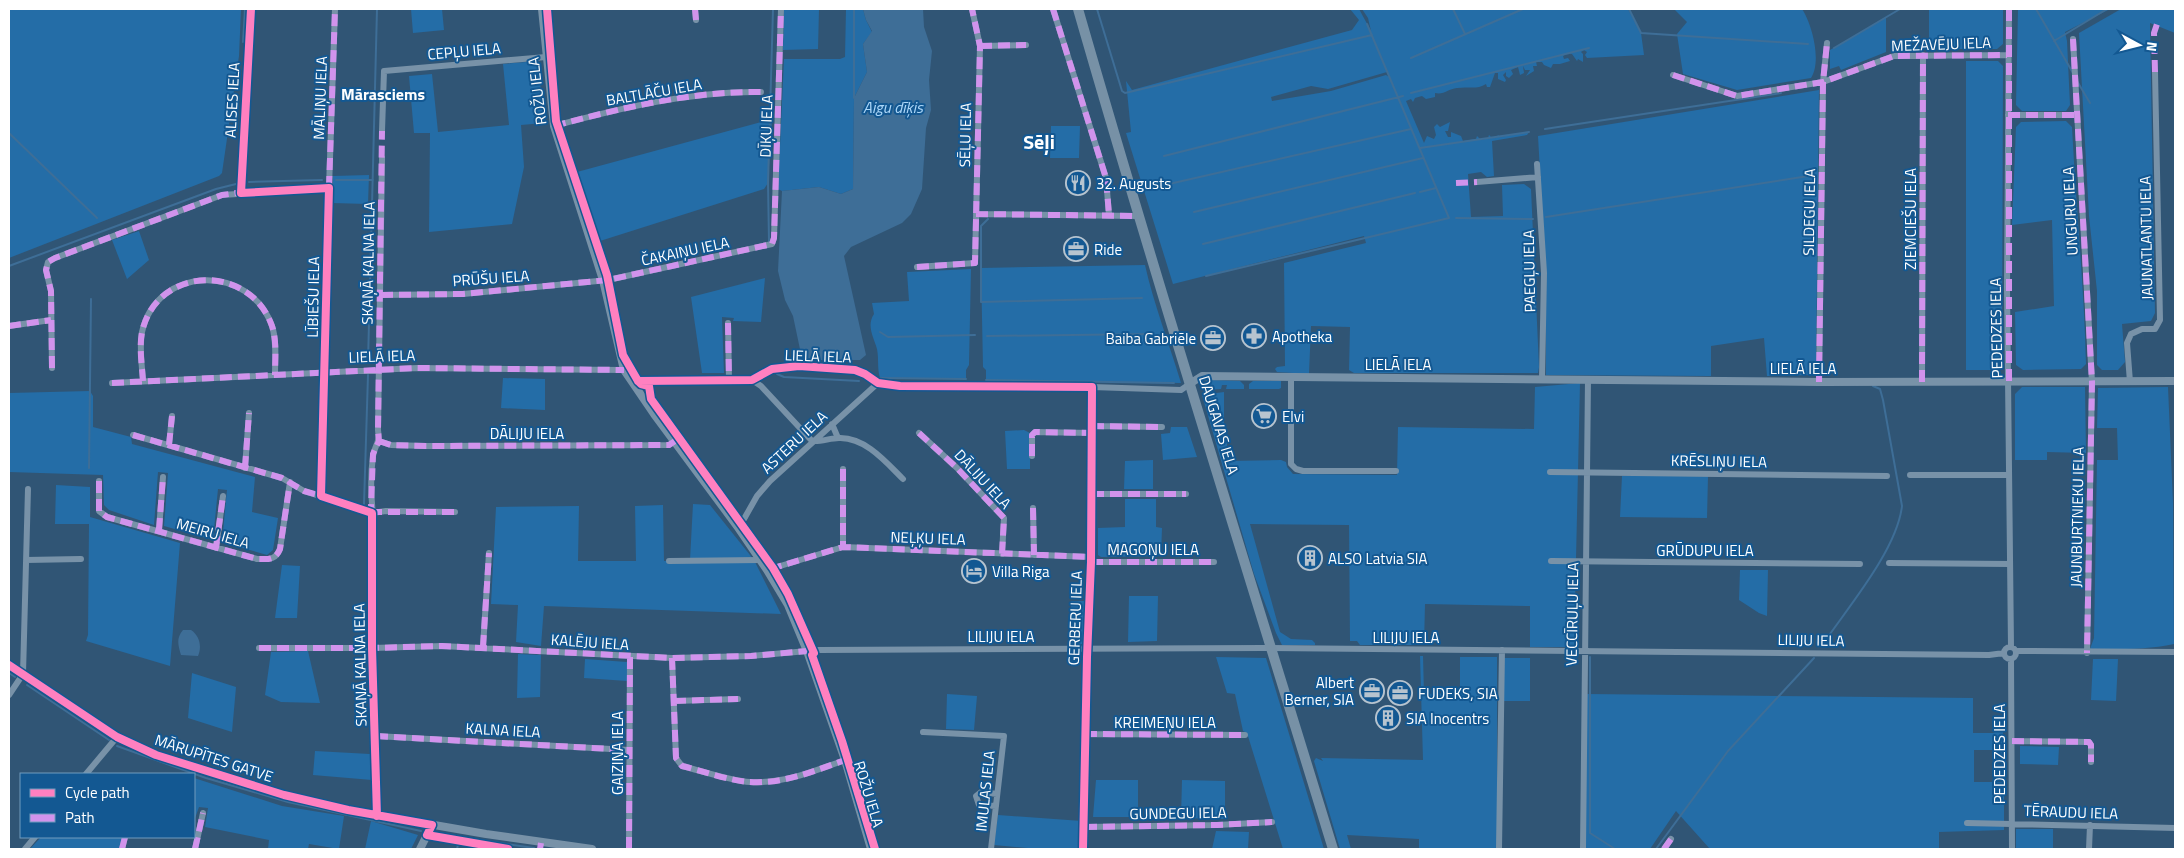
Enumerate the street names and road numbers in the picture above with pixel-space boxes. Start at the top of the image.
street label: MEŽAVĒJU IELA [1891,31,1991,57]
street label: CEPĻU IELA [426,36,502,66]
street label: MĀLIŅU IELA [307,56,333,140]
street label: ROŽU IELA [521,56,553,126]
street label: ALISES IELA [219,62,245,138]
street label: BALTLĀČU IELA [604,72,704,112]
street label: DĪĶU IELA [753,94,779,158]
street label: SĒĻU IELA [953,103,977,167]
street label: UNGURU IELA [2056,166,2084,256]
street label: SILDEGU IELA [1797,168,1821,256]
street label: ZIEMCIEŠU IELA [1899,168,1922,270]
street label: JAUNATLANTU IELA [2133,176,2159,300]
street label: SKAŅĀ KALNA IELA [355,201,381,325]
street label: PAEGĻU IELA [1517,229,1541,313]
street label: ČAKAIŅU IELA [639,230,731,272]
street label: LĪBIEŠU IELA [301,256,325,338]
street label: PRŪŠU IELA [452,264,530,292]
street label: PEDEDZES IELA [1984,277,2008,378]
street label: LIELĀ IELA [348,343,416,369]
street label: LIELĀ IELA [784,343,852,369]
street label: LIELĀ IELA [1365,353,1431,376]
street label: LIELĀ IELA [1770,357,1836,380]
street label: DAUGAVAS IELA [1193,373,1245,477]
street label: ASTERU IELA [756,405,832,479]
street label: DĀLIJU IELA [490,422,564,445]
street label: DĀLIJU IELA [949,444,1017,514]
street label: JAUNBURTNIEKU IELA [2064,446,2090,587]
street label: KRĒSLIŅU IELA [1671,449,1767,473]
street label: MEIRU IELA [174,512,252,554]
street label: NEĻĶU IELA [890,525,966,551]
street label: MAGOŅU IELA [1107,538,1199,561]
street label: GRŪDUPU IELA [1656,539,1754,562]
street label: VECCĪRUĻU IELA [1560,562,1584,666]
street label: GERBERU IELA [1062,570,1088,666]
street label: SKAŅĀ KALNA IELA [347,603,373,727]
street label: LILIJU IELA [967,625,1035,648]
street label: LILIJU IELA [1372,626,1440,649]
street label: KALĒJU IELA [550,628,630,656]
street label: LILIJU IELA [1777,628,1845,652]
street label: PEDEDZES IELA [1988,704,2011,804]
street label: GAIZIŅA IELA [606,711,629,795]
street label: KREIMEŅU IELA [1114,711,1216,734]
street label: KALNA IELA [465,717,541,743]
street label: MĀRUPĪTES GATVE [152,728,276,788]
street label: IMULAS IELA [969,749,1001,833]
street label: ROŽU IELA [848,758,890,830]
street label: TĒRAUDU IELA [2023,799,2119,825]
street label: GUNDEGU IELA [1129,801,1227,825]

